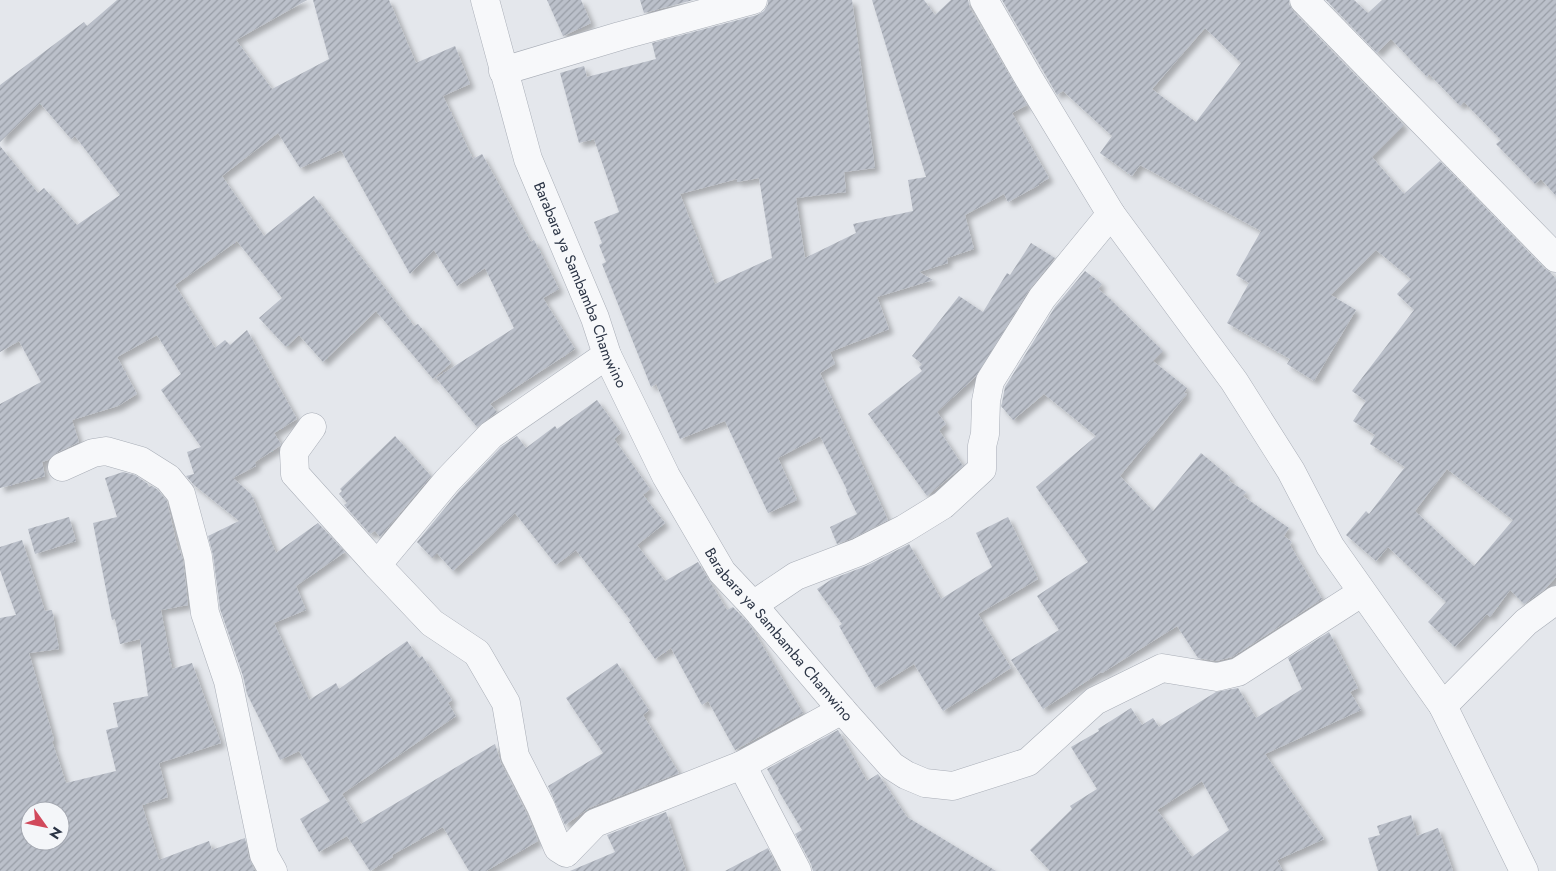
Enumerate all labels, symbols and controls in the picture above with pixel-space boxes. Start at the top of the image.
street label: Barabara ya Sambamba Chamwino [528,178,632,392]
street label: Barabara ya Sambamba Chamwino [699,544,858,726]
north arrow [20,801,70,851]
text: N [44,823,67,843]

